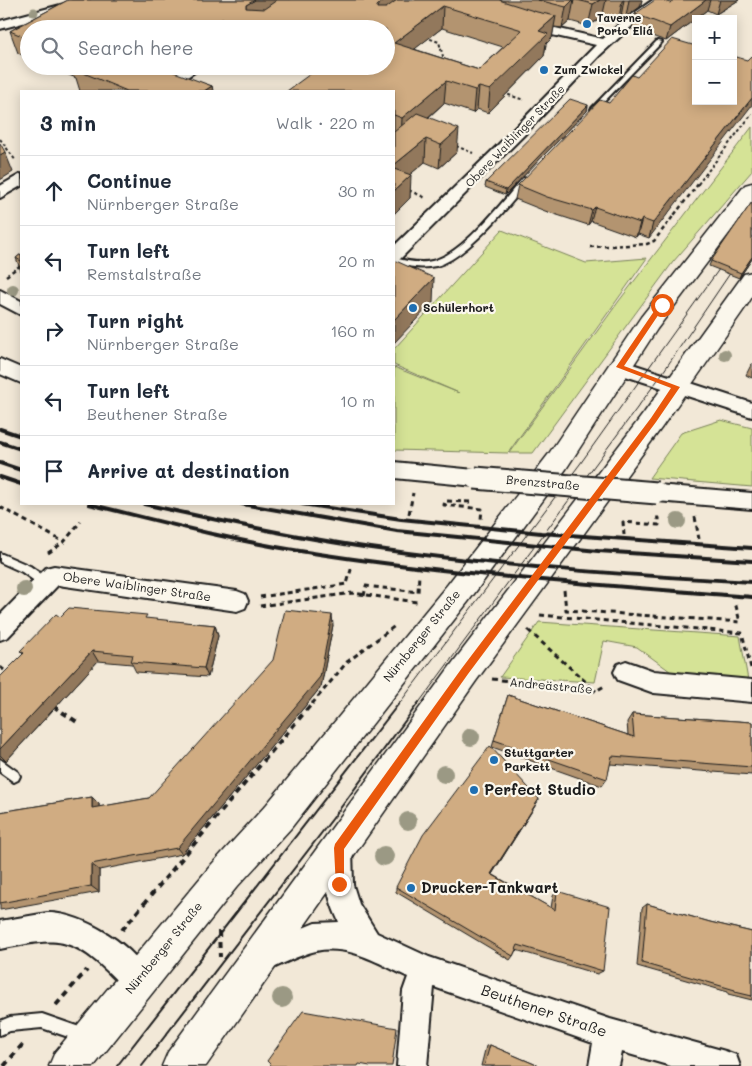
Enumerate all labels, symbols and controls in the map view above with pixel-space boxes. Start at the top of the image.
place label: Taverne Porto Eliá [597,10,653,38]
map controls [692,15,737,105]
button: + [692,15,737,60]
marker: Taverne Porto Eliá [581,18,593,30]
search box [20,20,395,75]
icon: search [38,34,66,62]
text: Search here [78,35,194,60]
button: − [692,60,737,105]
place label: Zum Zwickel [554,62,623,77]
marker: Zum Zwickel [538,64,550,76]
street label: Obere Waiblinger Straße [462,81,568,190]
text: 3 min [40,109,96,136]
text: Walk · 220 m [276,112,375,133]
text: Continue [87,168,172,193]
icon: ahead [40,177,68,205]
text: 30 m [338,180,375,201]
text: Nürnberger Straße [87,193,239,214]
text: Turn left [87,238,170,263]
icon: left [40,247,68,275]
text: 20 m [338,250,375,271]
text: Remstalstraße [87,263,202,284]
route start [651,294,674,317]
place label: Schülerhort [423,299,494,315]
marker: Schülerhort [407,302,419,314]
text: Turn right [87,308,184,333]
icon: right [40,317,68,345]
text: 160 m [330,320,375,341]
text: Nürnberger Straße [87,333,239,354]
text: Turn left [87,378,170,403]
icon: left [40,387,68,415]
text: 10 m [340,390,375,411]
text: Beuthener Straße [87,403,228,424]
icon: arrive [40,457,68,485]
text: Arrive at destination [87,458,290,483]
street label: Brenzstraße [506,471,581,493]
street label: Obere Waiblinger Straße [62,568,212,604]
street label: Nürnberger Straße [379,586,463,685]
street label: Andreästraße [509,673,593,697]
place label: Stuttgarter Parkett [504,744,574,774]
marker: Stuttgarter Parkett [488,754,500,766]
place label: Perfect Studio [484,779,596,799]
marker: Perfect Studio [468,784,480,796]
route end [328,873,351,896]
place label: Drucker-Tankwart [421,877,559,897]
marker: Drucker-Tankwart [405,882,417,894]
street label: Nürnberger Straße [121,898,205,997]
street label: Beuthener Straße [479,979,610,1041]

